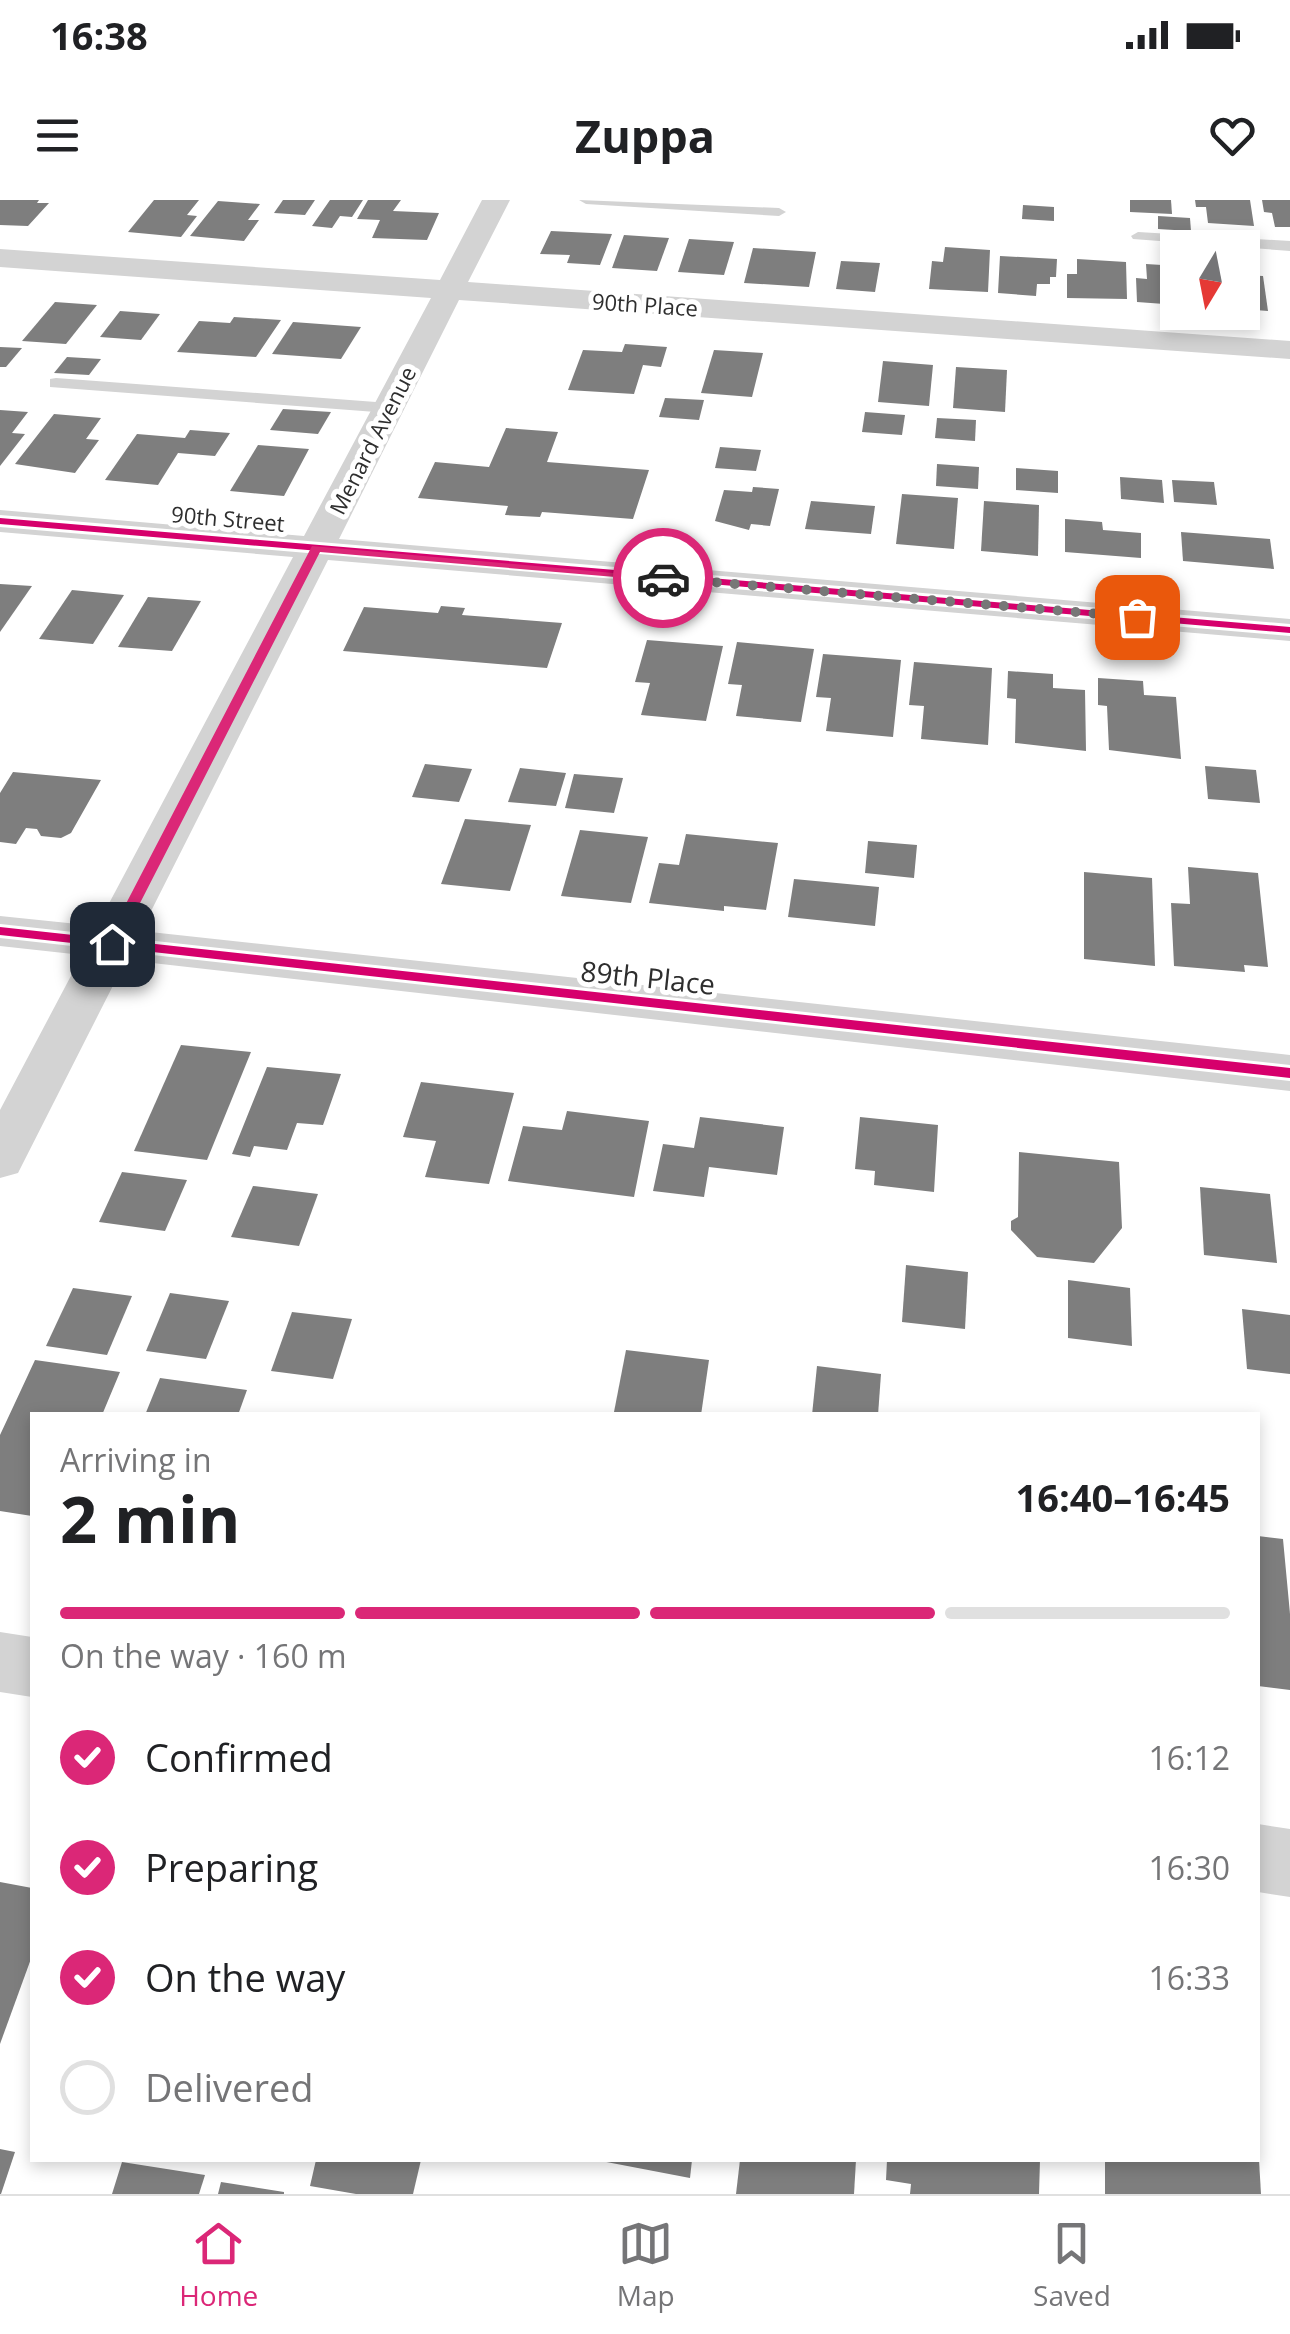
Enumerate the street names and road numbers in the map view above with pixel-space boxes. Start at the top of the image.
street label: 90th Place [591,285,699,323]
street label: Menard Avenue [322,361,422,519]
street label: 90th Street [170,498,286,538]
street label: 89th Place [579,951,717,1003]

